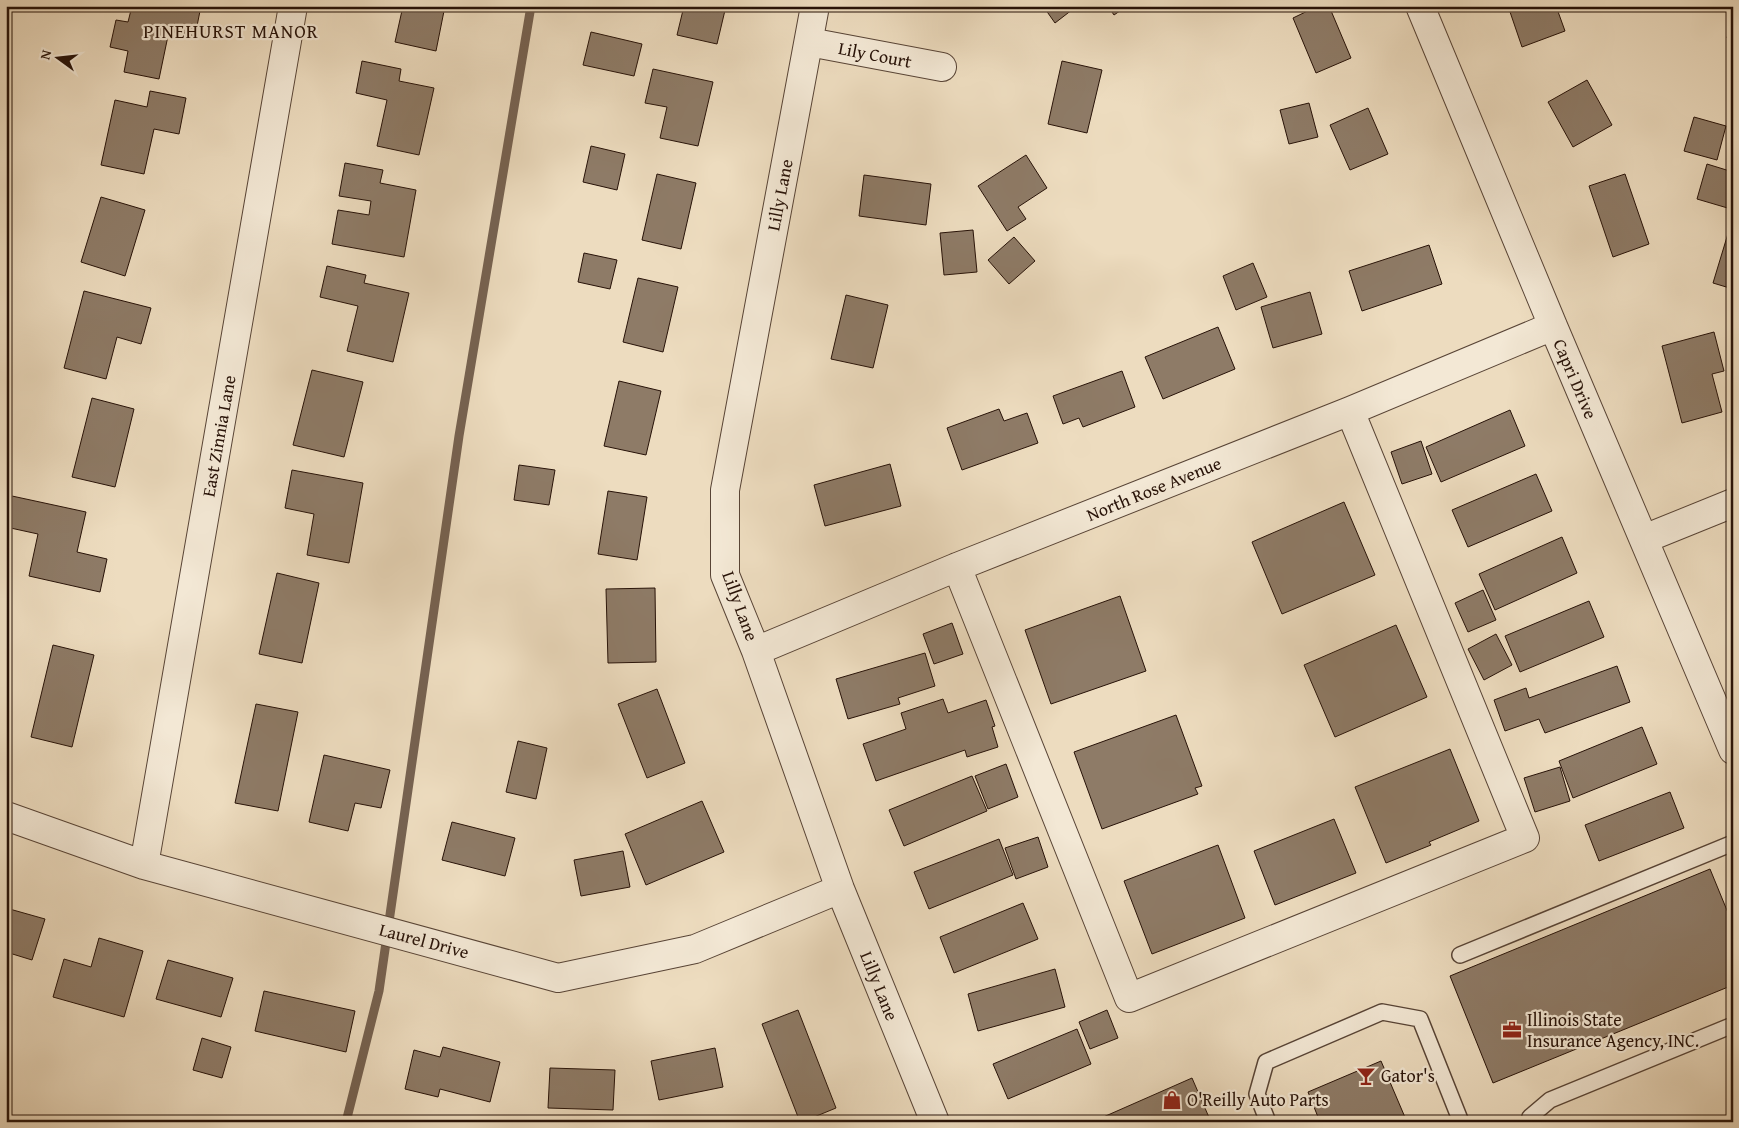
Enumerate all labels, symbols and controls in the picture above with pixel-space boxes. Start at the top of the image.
district label: PINEHURST MANOR [143,17,319,45]
north arrow [32,32,82,82]
street label: Lily Court [836,34,915,75]
text: N [35,47,56,62]
street label: Lilly Lane [759,157,800,233]
street label: Capri Drive [1546,334,1604,423]
street label: East Zinnia Lane [195,373,243,499]
street label: North Rose Avenue [1082,449,1225,528]
street label: Lilly Lane [715,567,766,645]
street label: Laurel Drive [376,916,472,965]
street label: Lilly Lane [853,947,906,1025]
place label: Illinois State Insurance Agency, INC. [1527,1006,1699,1054]
office icon: Illinois State Insurance Agency, INC. [1501,1019,1523,1041]
place label: Gator's [1381,1062,1435,1089]
bar icon: Gator's [1355,1065,1377,1087]
place label: O'Reilly Auto Parts [1187,1086,1329,1113]
shop icon: O'Reilly Auto Parts [1161,1089,1183,1111]

